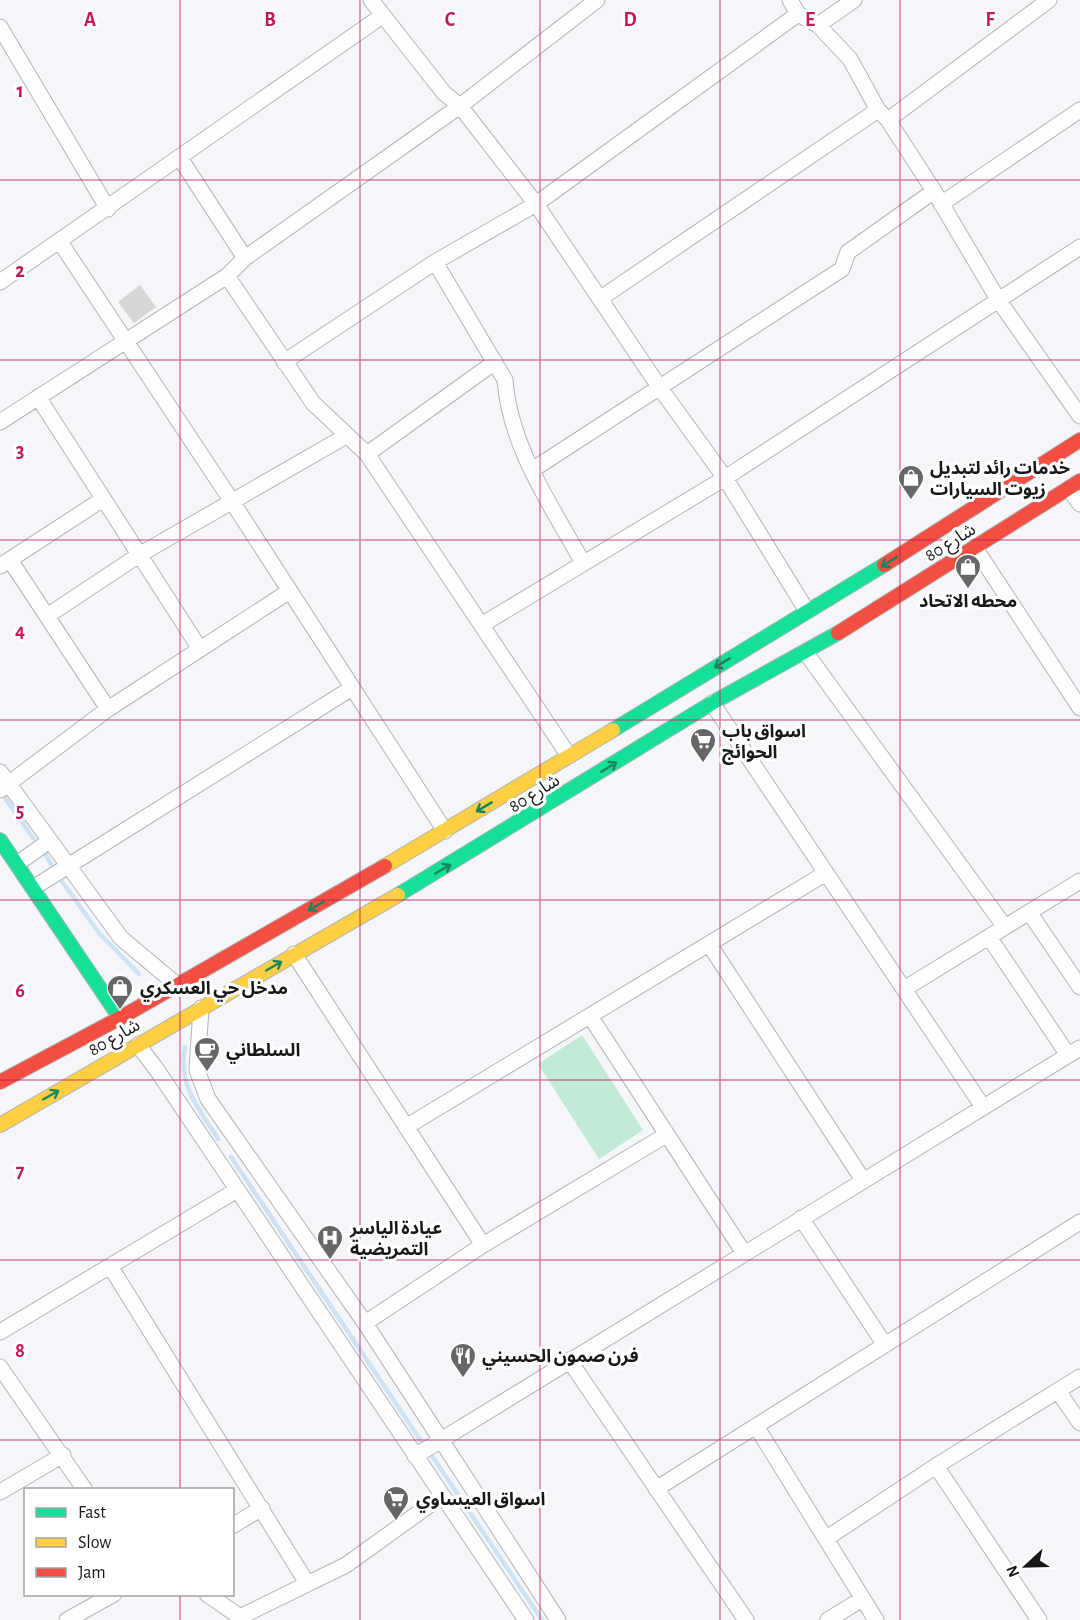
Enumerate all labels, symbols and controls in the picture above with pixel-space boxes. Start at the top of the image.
text: A [84,10,96,30]
text: B [264,10,276,30]
text: C [445,10,456,30]
text: D [623,10,637,30]
text: E [805,10,815,30]
text: F [985,10,995,30]
text: 1 [16,81,24,101]
text: 2 [15,261,25,281]
text: 3 [16,441,24,461]
place label: خدمات رائد لتبديل زيوت السيارات [930,459,1070,500]
shop icon: خدمات رائد لتبديل زيوت السيارات [896,463,926,501]
street label: شارع 80 [922,520,981,569]
shop icon: محطه الاتحاد [953,552,983,590]
one-way arrow [881,556,898,568]
place label: محطه الاتحاد [919,593,1017,611]
text: 4 [15,621,25,641]
one-way arrow [714,656,731,669]
place label: اسواق باب الحوائج [722,723,806,765]
supermarket icon: اسواق باب الحوائج [688,726,718,764]
one-way arrow [600,761,617,773]
street label: شارع 80 [506,771,565,820]
text: 5 [16,801,24,821]
one-way arrow [476,802,493,814]
one-way arrow [434,863,451,875]
one-way arrow [307,900,324,912]
one-way arrow [265,960,282,972]
shop icon: مدخل حي العسكري [105,973,135,1011]
place label: مدخل حي العسكري [140,980,288,1002]
text: 6 [15,981,25,1001]
street label: شارع 80 [86,1016,145,1063]
cafe icon: السلطاني [192,1035,222,1073]
place label: السلطاني [226,1042,300,1064]
one-way arrow [42,1089,59,1101]
text: 7 [16,1161,25,1181]
place label: عيادة الياسر التمريضية [349,1220,442,1260]
hospital icon: عيادة الياسر التمريضية [315,1223,345,1261]
text: 8 [15,1341,25,1361]
restaurant icon: فرن صمون الحسيني [448,1341,478,1379]
place label: فرن صمون الحسيني [482,1347,639,1370]
supermarket icon: اسواق العيساوي [381,1484,411,1522]
legend [24,1488,234,1596]
place label: اسواق العيساوي [416,1491,545,1513]
text: Fast [78,1504,106,1522]
text: Slow [78,1534,111,1552]
north arrow [996,1536,1056,1596]
text: N [1004,1563,1023,1579]
text: Jam [78,1564,106,1582]

